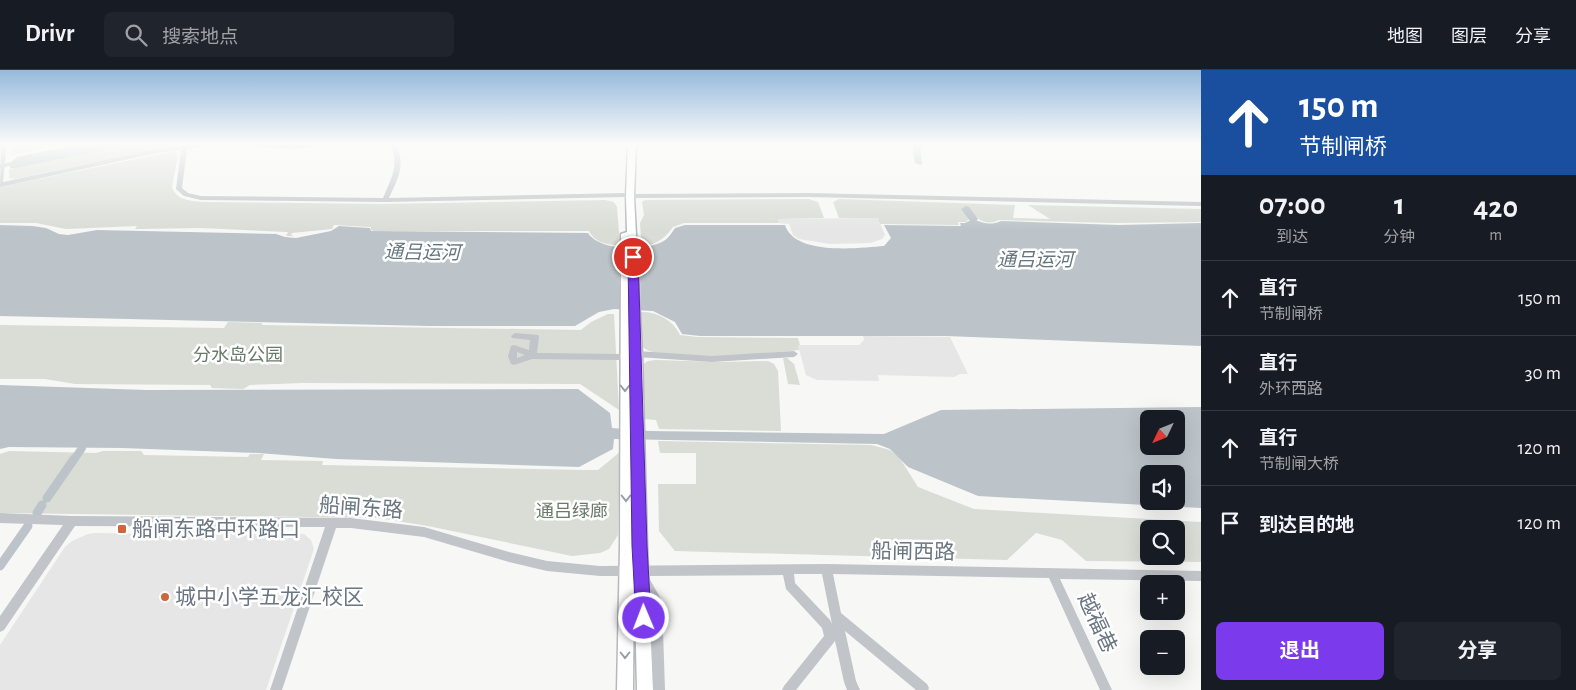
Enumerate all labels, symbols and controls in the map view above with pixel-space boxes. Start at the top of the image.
search box [104,12,454,57]
icon: search [122,21,150,49]
text: Drivr [25,22,74,46]
text: 搜索地点 [162,28,238,47]
text: 地图 [1387,28,1423,46]
text: 图层 [1451,28,1487,46]
text: 分享 [1515,28,1551,46]
text: 150 m [1299,89,1379,124]
icon: ahead [1216,90,1281,155]
text: 节制闸桥 [1299,136,1387,158]
text: 07:00 [1259,190,1326,220]
text: 1 [1394,190,1405,220]
text: 420 [1473,193,1518,223]
text: m [1489,227,1502,243]
text: 到达 [1276,229,1308,245]
text: 分钟 [1383,229,1415,245]
pin [612,236,654,278]
water label: 通吕运河 [384,242,464,263]
icon: arrive [619,243,647,271]
water label: 通吕运河 [997,250,1077,270]
text: 直行 [1259,279,1297,298]
icon: ahead [1216,284,1244,312]
text: 150 m [1518,289,1561,308]
text: 节制闸桥 [1259,306,1323,322]
park label: 分水岛公园 [193,345,283,365]
text: 直行 [1259,354,1297,373]
icon: ahead [1216,359,1244,387]
text: 30 m [1525,364,1561,383]
text: 外环西路 [1259,381,1323,397]
one-way arrow [620,384,630,392]
north arrow [1140,410,1185,455]
map controls [1140,410,1185,675]
text: 直行 [1259,429,1297,448]
icon: ahead [1216,434,1244,462]
text: 120 m [1517,439,1561,458]
text: 节制闸大桥 [1259,456,1339,472]
button: sound [1140,465,1185,510]
street label: 船闸东路 [318,494,404,521]
one-way arrow [621,494,631,502]
park label: 通吕绿廊 [536,501,608,521]
icon: arrive [1216,509,1244,537]
text: 120 m [1517,514,1561,533]
text: 到达目的地 [1259,516,1354,535]
place label: 船闸东路中环路口 [132,518,300,540]
button: search [1140,520,1185,565]
marker: 船闸东路中环路口 [116,523,128,535]
street label: 船闸西路 [871,540,955,563]
button: + [1140,575,1185,620]
place label: 城中小学五龙汇校区 [175,586,364,608]
street label: 越福巷 [1074,590,1121,656]
marker: 城中小学五龙汇校区 [159,591,171,603]
position arrow [617,591,669,643]
button: 退出 [1216,622,1384,680]
button: 分享 [1394,622,1561,680]
button: − [1140,630,1185,675]
one-way arrow [620,651,630,659]

